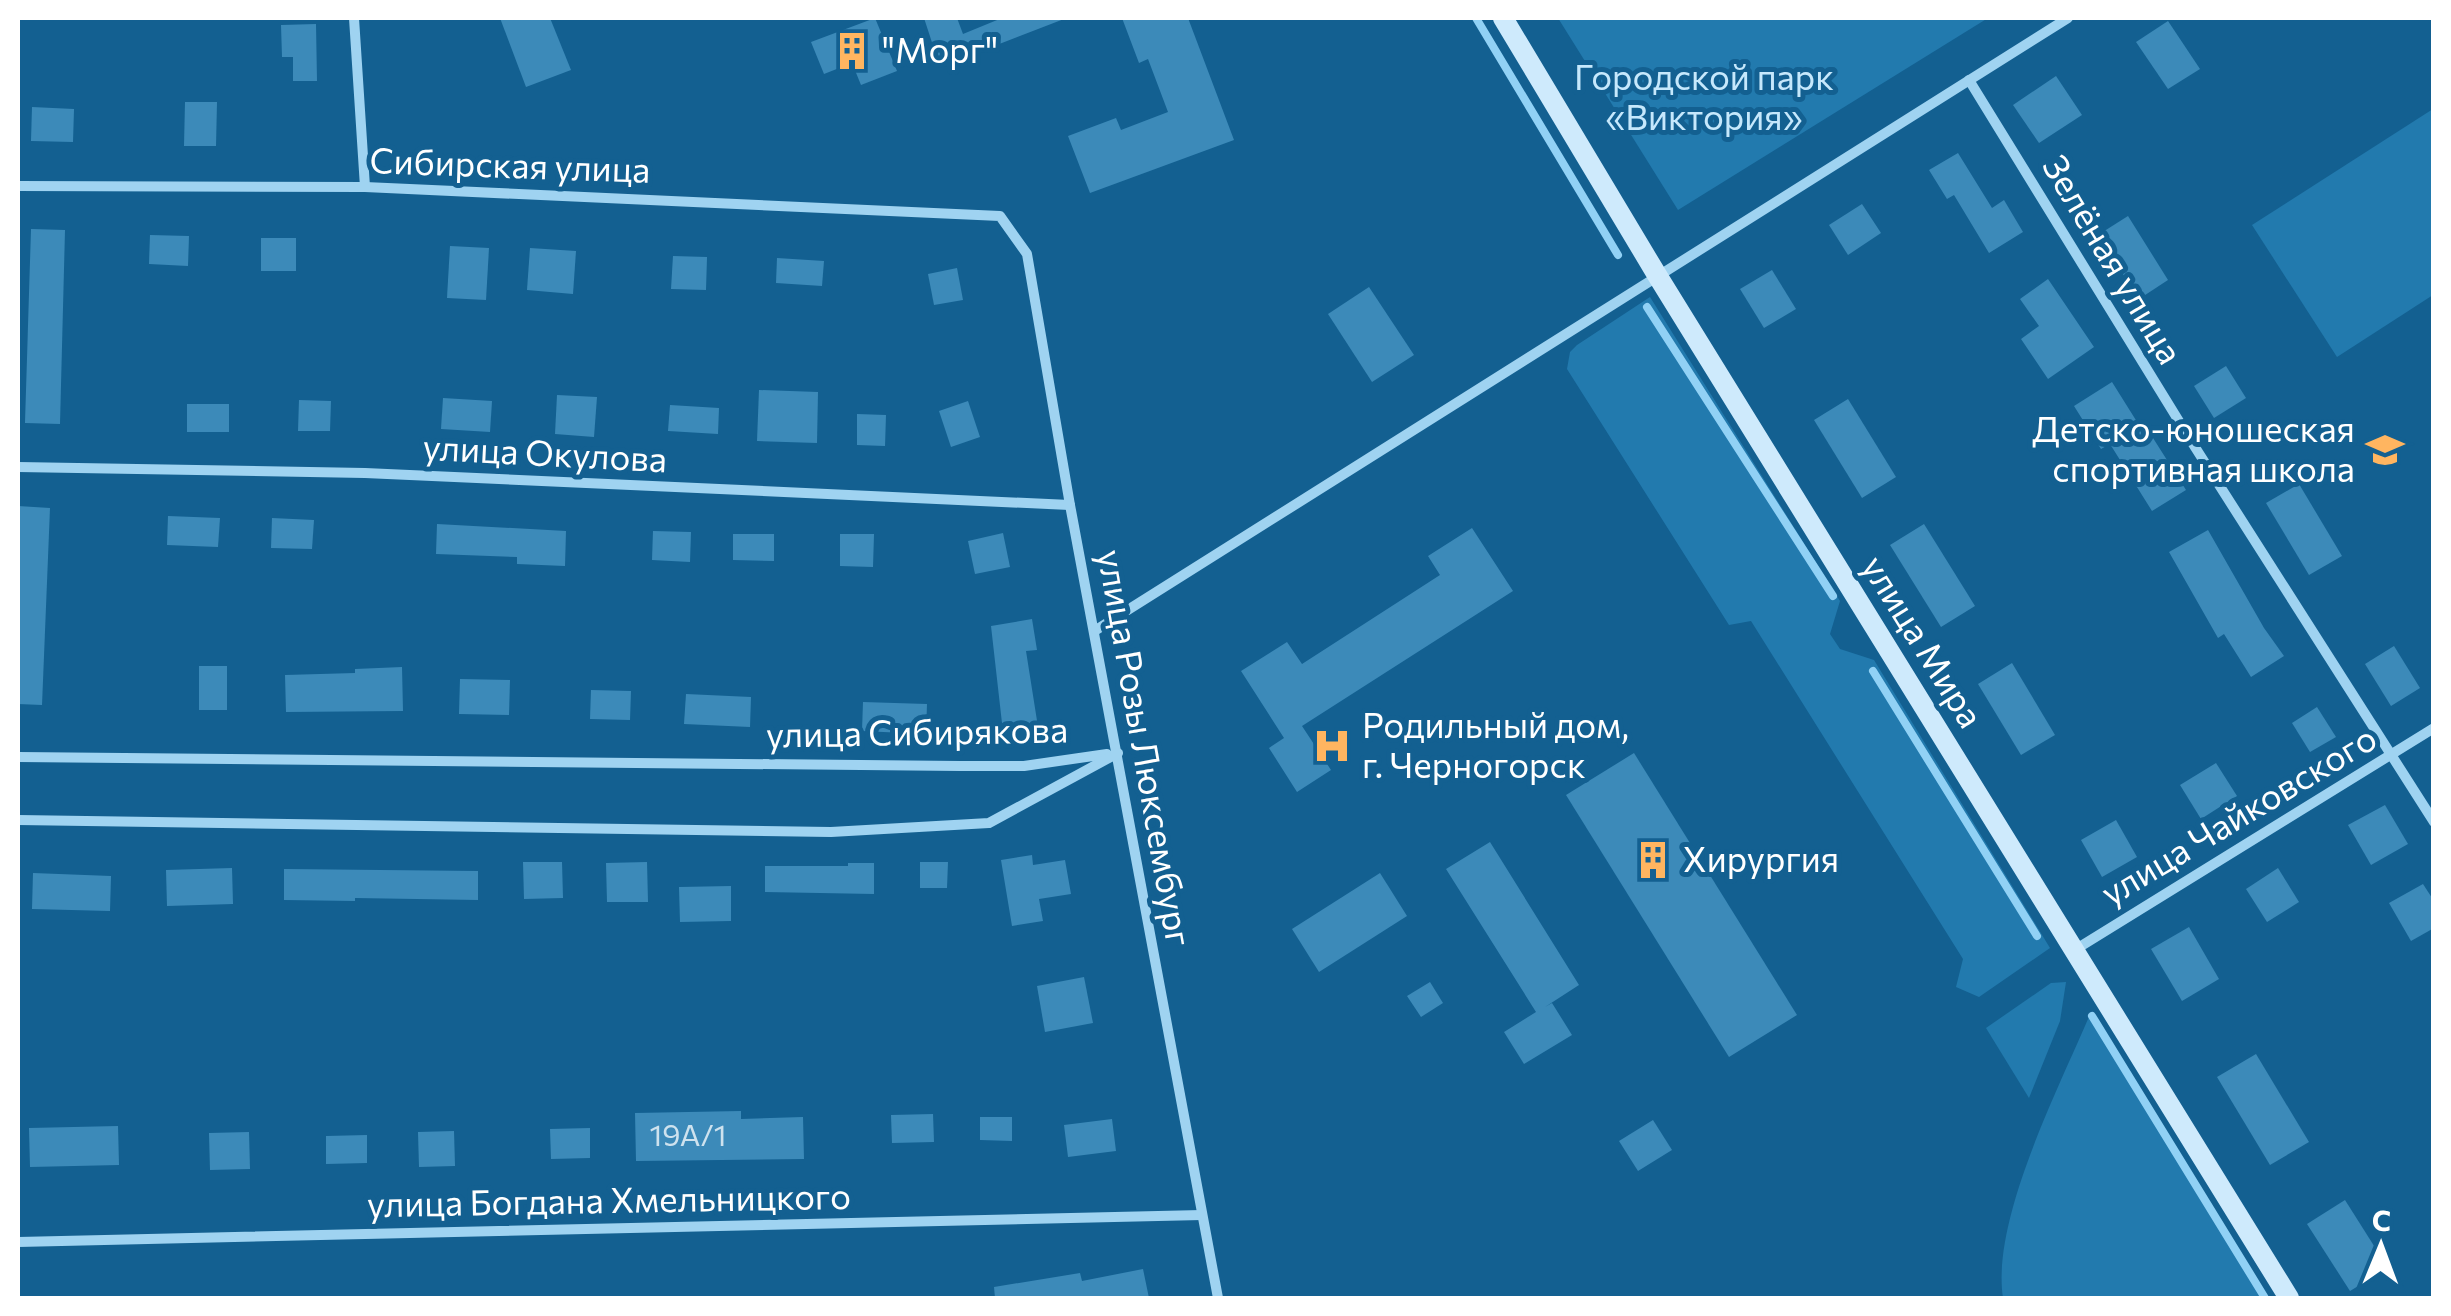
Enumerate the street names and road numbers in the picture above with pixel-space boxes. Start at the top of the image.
street label: Сибирская улица [369,137,651,190]
street label: Зелёная улица [2035,146,2193,371]
street label: улица Окулова [422,424,668,479]
street label: улица Розы Люксембург [1090,546,1203,949]
street label: улица Мира [1854,547,1994,735]
street label: улица Сибирякова [766,706,1068,755]
street label: улица Чайковского [2092,715,2383,913]
street label: улица Богдана Хмельницкого [367,1173,851,1224]

